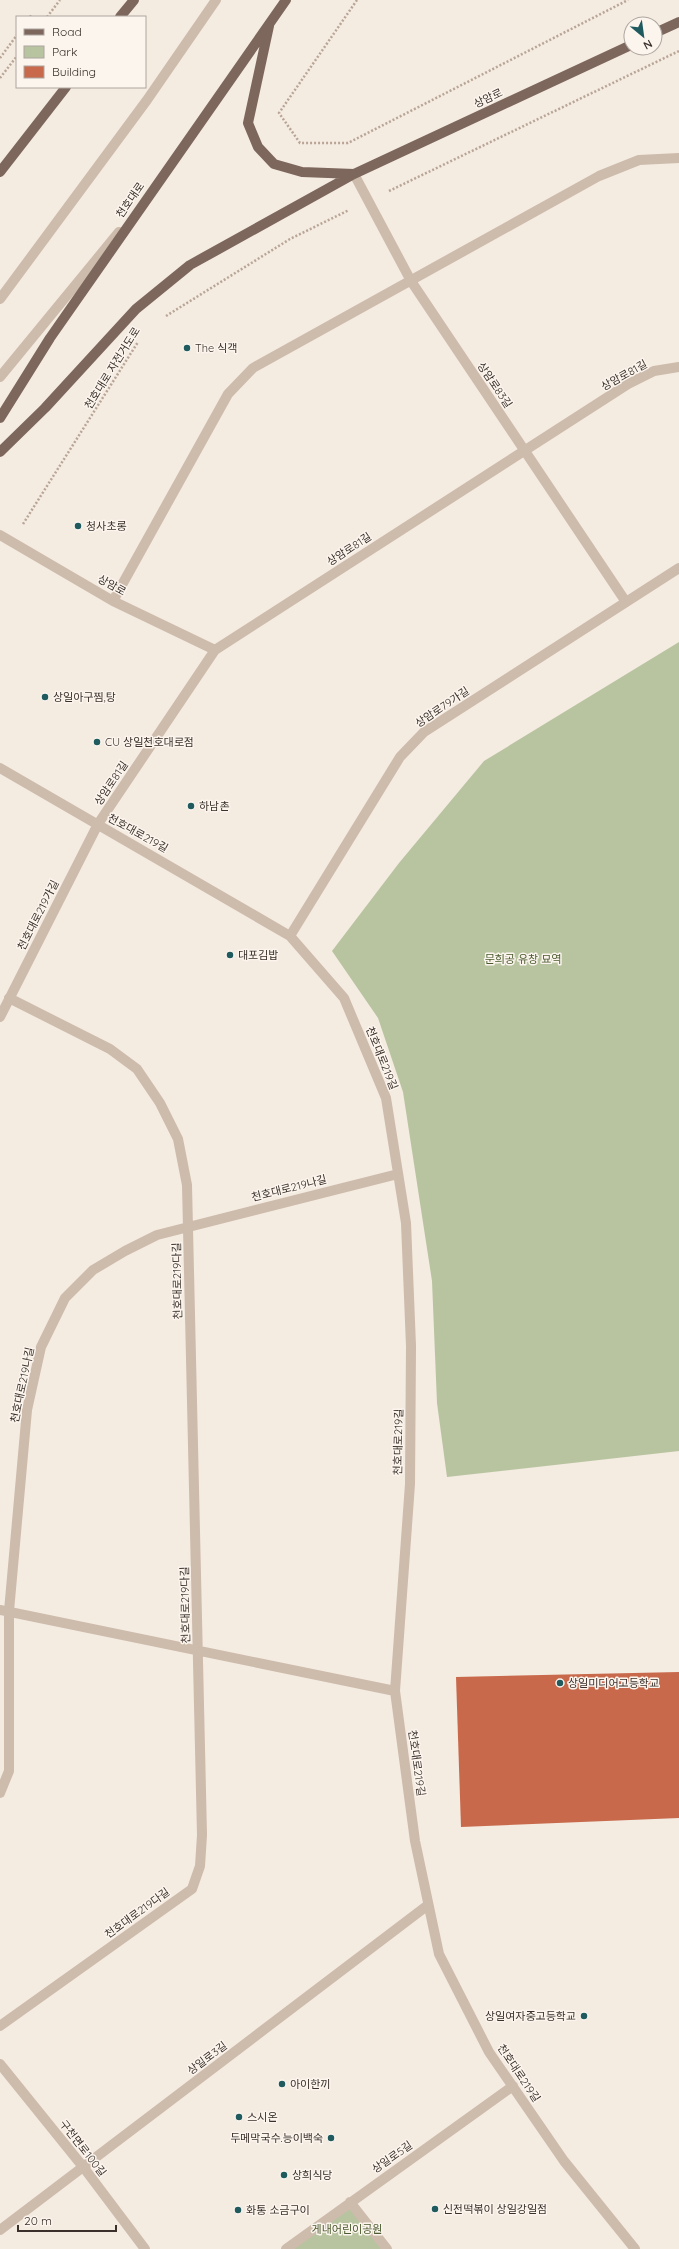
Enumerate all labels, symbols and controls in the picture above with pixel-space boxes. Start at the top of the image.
legend [16,16,146,88]
north arrow [623,16,663,56]
text: Road [52,24,82,39]
text: N [641,37,655,53]
text: Park [52,44,77,59]
text: Building [52,64,96,79]
street label: 상암로 [471,85,505,111]
street label: 천호대로 [113,179,147,221]
street label: 천호대로 자전거도로 [81,324,143,412]
place label: The 식객 [195,341,237,355]
marker: The 식객 [182,343,192,353]
street label: 상암로81길 [599,357,649,393]
street label: 상암로83길 [475,359,515,411]
place label: 청사초롱 [86,519,126,533]
marker: 청사초롱 [73,521,83,531]
street label: 상암로81길 [324,529,374,569]
street label: 상암로 [95,572,129,598]
street label: 상암로79가길 [412,684,472,730]
place label: 상일아구찜,탕 [53,690,116,704]
marker: 상일아구찜,탕 [40,692,50,702]
place label: CU 상일천호대로점 [105,735,194,749]
marker: CU 상일천호대로점 [92,737,102,747]
street label: 상암로81길 [91,758,131,808]
place label: 하남촌 [199,799,229,813]
marker: 하남촌 [186,801,196,811]
street label: 천호대로219길 [105,811,171,855]
street label: 천호대로219가길 [14,878,62,952]
place label: 대포김밥 [238,948,278,962]
marker: 대포김밥 [225,950,235,960]
park label: 문희공 유창 묘역 [485,952,561,966]
street label: 천호대로219길 [363,1024,401,1092]
street label: 천호대로219나길 [250,1172,328,1204]
street label: 천호대로219다길 [169,1242,185,1320]
street label: 천호대로219나길 [7,1346,37,1424]
street label: 천호대로219길 [390,1408,406,1476]
street label: 천호대로219다길 [177,1566,193,1644]
place label: 상일미디어고등학교 [568,1676,659,1690]
marker: 상일미디어고등학교 [555,1678,565,1688]
street label: 천호대로219길 [405,1729,429,1797]
street label: 천호대로219다길 [102,1885,172,1941]
place label: 상일여자중고등학교 [485,2009,576,2023]
marker: 상일여자중고등학교 [579,2011,589,2021]
street label: 상일로3길 [184,2038,230,2078]
street label: 천호대로219길 [494,2041,544,2105]
place label: 아이한끼 [290,2077,330,2091]
marker: 아이한끼 [277,2079,287,2089]
place label: 스시온 [247,2110,277,2124]
marker: 스시온 [234,2112,244,2122]
street label: 구천면로100길 [57,2117,109,2179]
place label: 두메막국수.능이백숙 [230,2131,323,2145]
marker: 두메막국수.능이백숙 [326,2133,336,2143]
street label: 상일로5길 [369,2138,415,2176]
place label: 상희식당 [292,2168,332,2182]
marker: 상희식당 [279,2170,289,2180]
place label: 신전떡볶이 상일강일점 [443,2202,547,2216]
place label: 화통 소금구이 [246,2203,310,2217]
marker: 신전떡볶이 상일강일점 [430,2204,440,2214]
marker: 화통 소금구이 [233,2205,243,2215]
scale bar [18,2207,116,2233]
text: 20 m [24,2213,52,2228]
park label: 게내어린이공원 [312,2222,382,2236]

